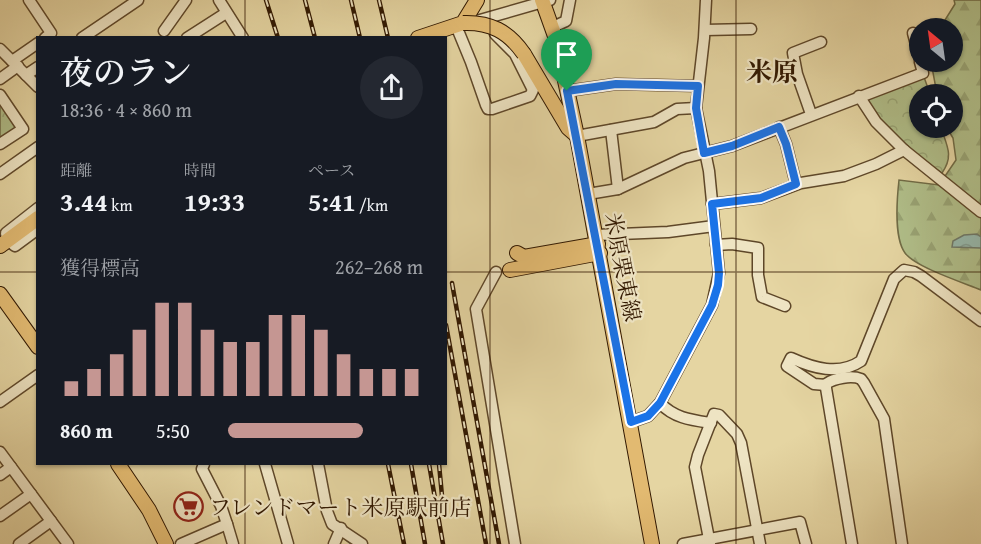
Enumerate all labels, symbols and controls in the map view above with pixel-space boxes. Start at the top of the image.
north arrow [909,18,963,72]
map controls [909,18,963,138]
pin [541,29,592,91]
icon: arrive [550,38,583,71]
text: 夜のラン [60,48,192,96]
district label: 米原 [746,52,798,91]
button: share [360,56,423,119]
button: locate [909,84,963,138]
text: 18:36 · 4 × 860 m [60,95,192,124]
text: 距離 [60,158,92,182]
text: 時間 [184,158,216,182]
text: ペース [308,158,355,182]
text: 3.44 [60,182,108,221]
text: 19:33 [184,182,245,221]
text: 5:41 [308,182,356,221]
text: km [108,193,132,217]
text: /km [356,193,388,217]
street label: 米原栗東線 [597,210,649,324]
text: 262–268 m [335,252,423,281]
text: 獲得標高 [60,253,140,282]
text: 860 m [60,416,113,445]
text: 5:50 [156,416,190,445]
supermarket icon: フレンドマート米原駅前店 [172,491,204,523]
place label: フレンドマート米原駅前店 [209,491,472,523]

